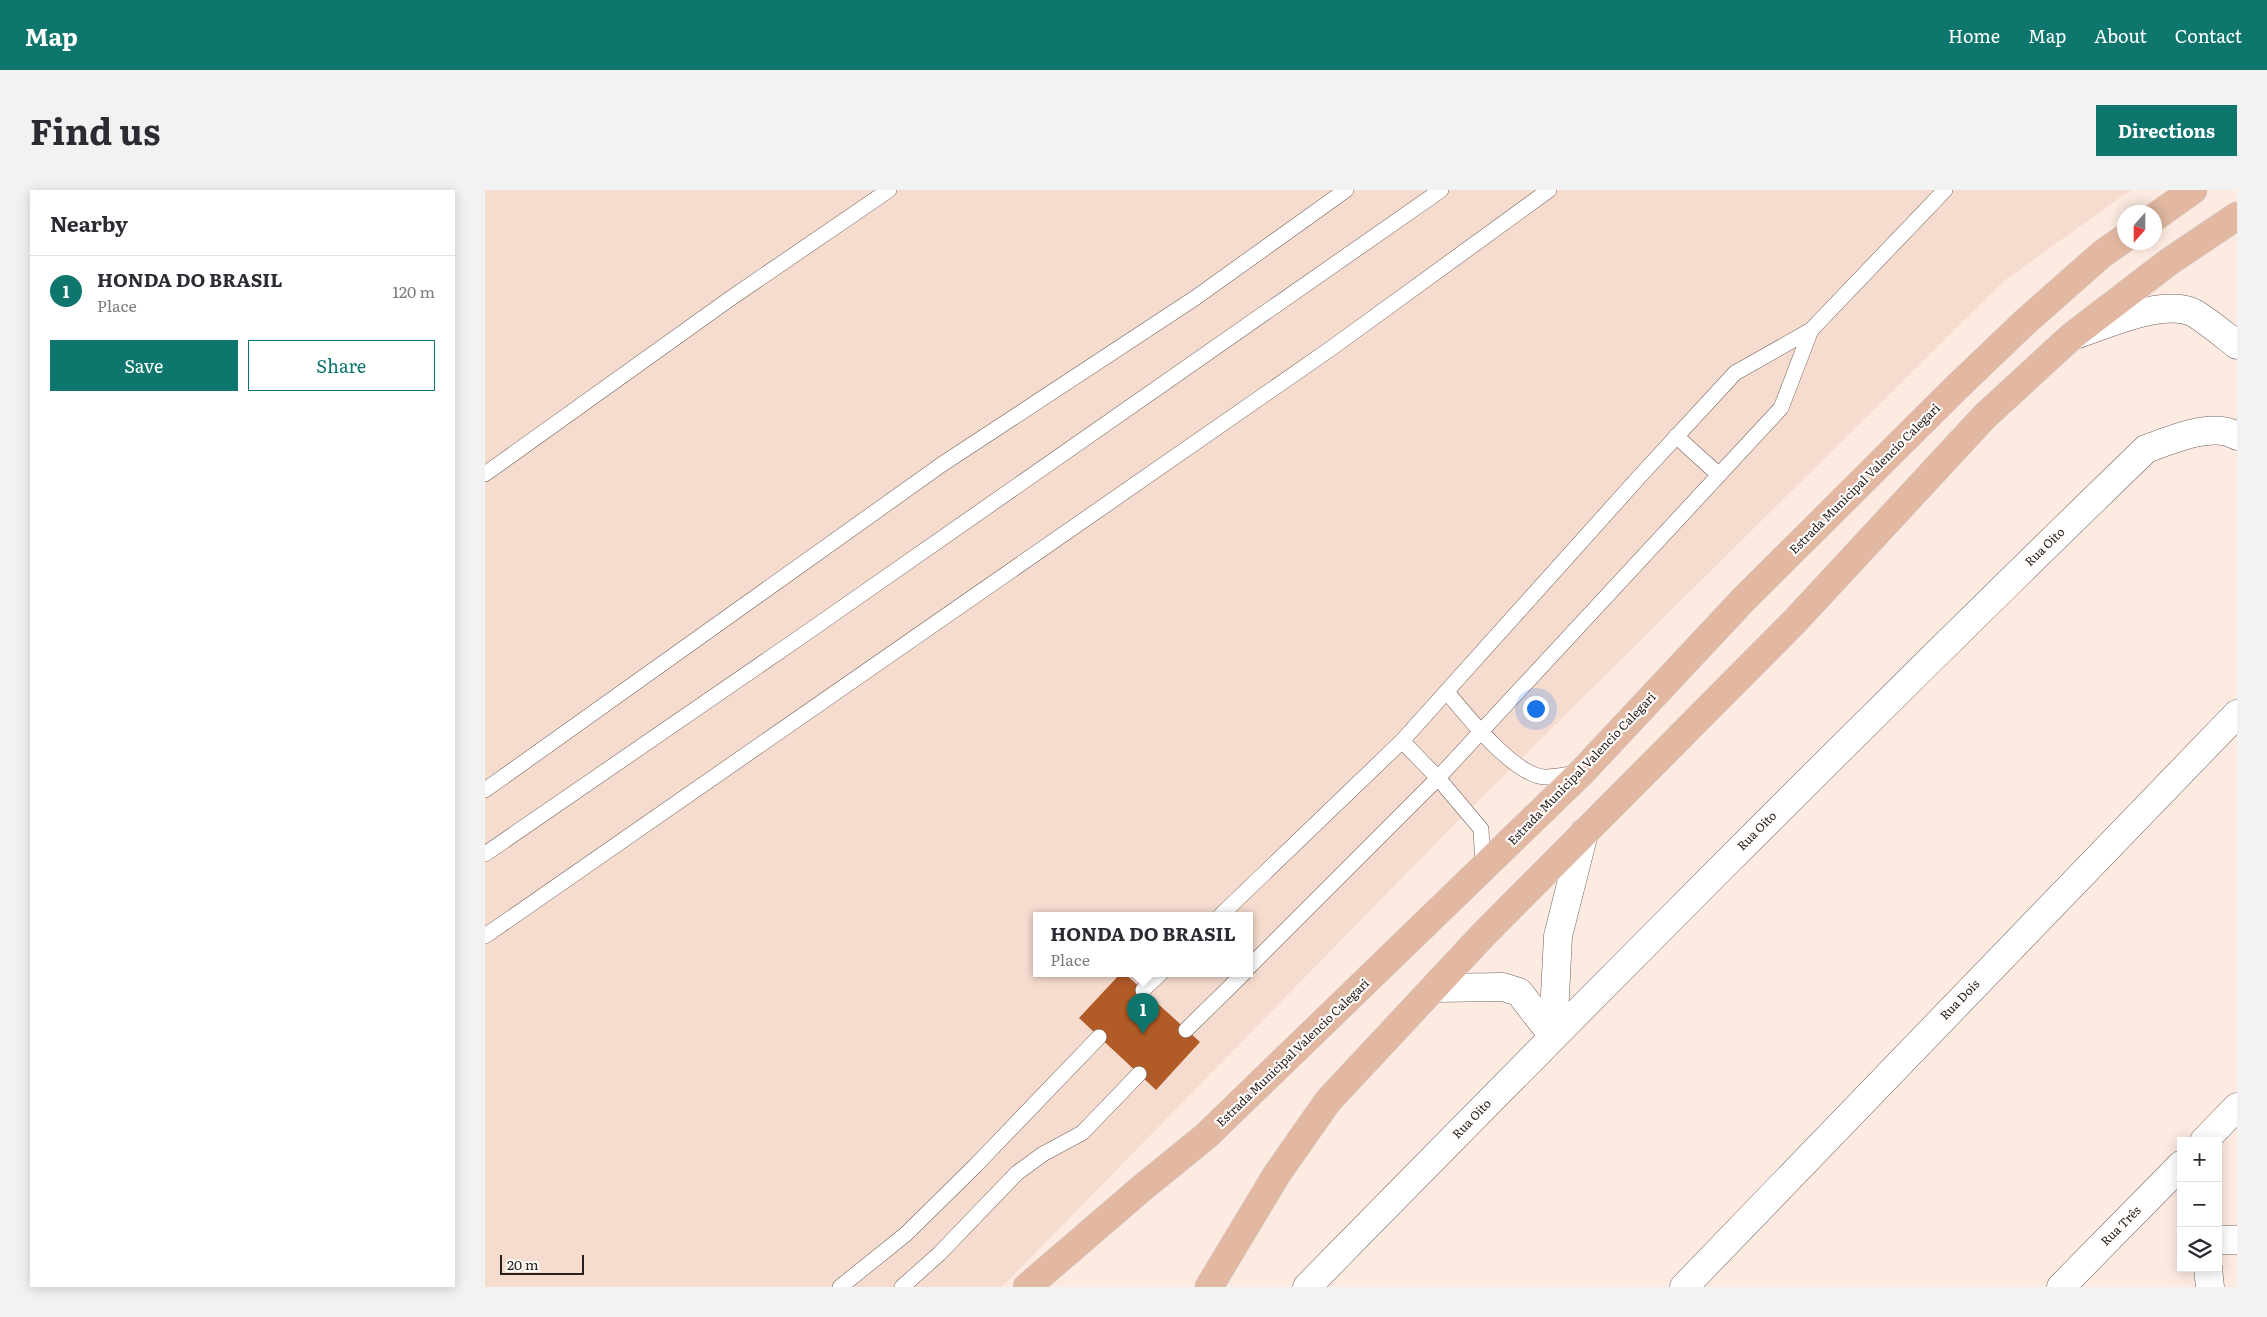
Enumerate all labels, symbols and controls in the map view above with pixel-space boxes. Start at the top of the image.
text: Map [25,18,78,53]
text: Home [1948,22,2000,49]
text: Map [2028,22,2066,49]
text: About [2094,22,2147,49]
text: Contact [2175,22,2242,49]
text: Find us [30,104,160,156]
button: Directions [2096,105,2237,156]
north arrow [2117,205,2162,250]
text: Nearby [50,207,128,238]
text: HONDA DO BRASIL [97,265,283,293]
text: 1 [63,279,69,303]
text: 120 m [392,279,435,303]
text: Place [97,293,137,317]
button: Save [50,340,238,391]
button: Share [248,340,435,391]
street label: Estrada Municipal Valencio Calegari [1785,399,1944,558]
street label: Rua Oito [2020,523,2068,570]
street label: Estrada Municipal Valencio Calegari [1503,688,1659,849]
your location [1523,696,1549,722]
street label: Rua Oito [1733,807,1780,854]
popup [1033,912,1253,977]
text: HONDA DO BRASIL [1050,919,1236,947]
text: Place [1050,947,1090,971]
street label: Estrada Municipal Valencio Calegari [1212,974,1373,1130]
street label: Rua Dois [1935,975,1984,1024]
pin: 1 [1127,993,1159,1034]
street label: Rua Oito [1448,1094,1495,1142]
map controls [2177,1137,2222,1272]
button: + [2177,1137,2222,1182]
button: − [2177,1182,2222,1227]
street label: Rua Três [2096,1201,2145,1249]
button: layers [2177,1227,2222,1272]
scale bar [500,1252,584,1275]
text: 20 m [507,1254,539,1274]

